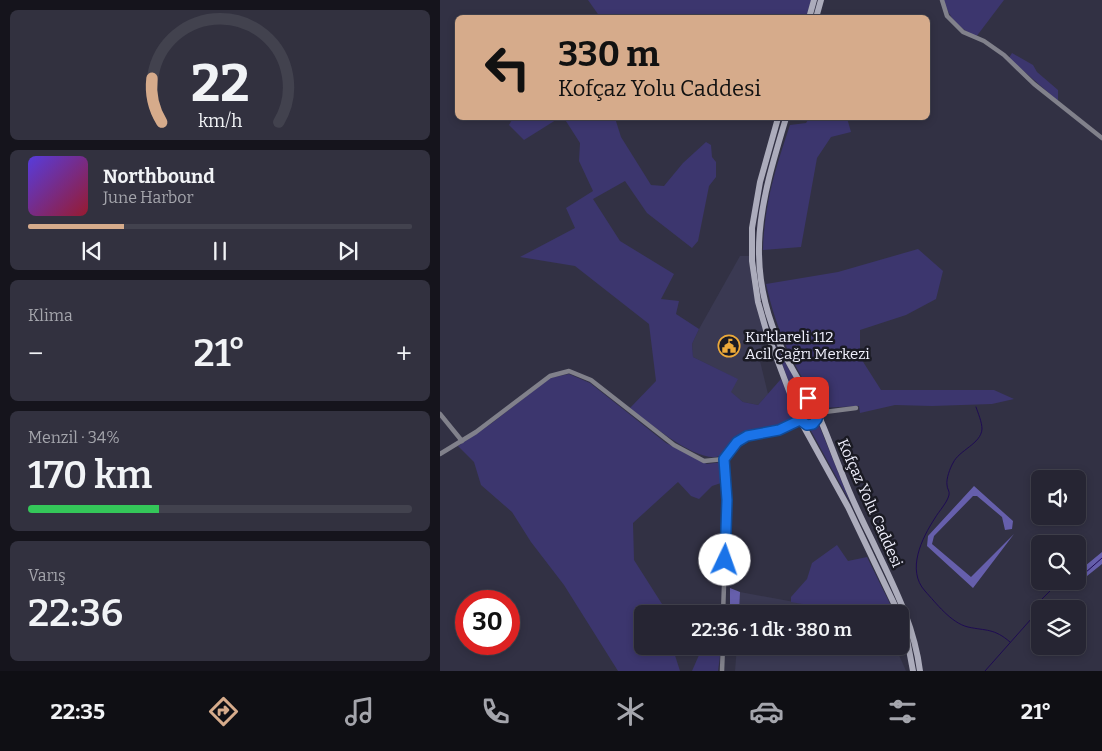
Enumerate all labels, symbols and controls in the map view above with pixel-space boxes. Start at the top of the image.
text: 330 m [558,33,660,75]
icon: left [475,35,540,100]
text: 22 [191,52,249,115]
text: Kofçaz Yolu Caddesi [558,75,761,102]
text: km/h [198,110,242,132]
text: Northbound [103,165,215,188]
text: June Harbor [103,188,194,207]
icon: previous [78,237,106,265]
icon: pause [206,237,234,265]
icon: next [334,237,362,265]
text: Klima [28,306,73,325]
place label: Kırklareli 112 Acil Çağrı Merkezi [745,328,870,363]
text: 21° [194,330,246,376]
public building icon: Kırklareli 112 Acil Çağrı Merkezi [717,334,741,358]
text: − [28,337,43,370]
text: + [396,337,412,370]
pin [787,377,829,419]
icon: arrive [794,384,822,412]
text: Menzil · 34% [28,428,120,447]
street label: Kofçaz Yolu Caddesi [834,436,907,570]
text: 170 km [28,452,152,498]
map controls [1031,470,1086,655]
button: sound [1031,470,1086,525]
position arrow [698,533,750,585]
button: search [1031,535,1086,590]
text: Varış [28,566,66,585]
text: 22:36 [28,590,123,636]
speed limit sign: 30 [455,590,520,655]
button: layers [1031,600,1086,655]
text: 22:36 · 1 dk · 380 m [691,618,852,641]
icon: directions [206,694,241,729]
icon: music [342,694,377,729]
icon: phone [478,694,513,729]
icon: climate [613,694,648,729]
icon: car [749,694,784,729]
icon: filters [885,694,920,729]
text: 22:35 [50,698,105,725]
text: 21° [1021,698,1052,725]

